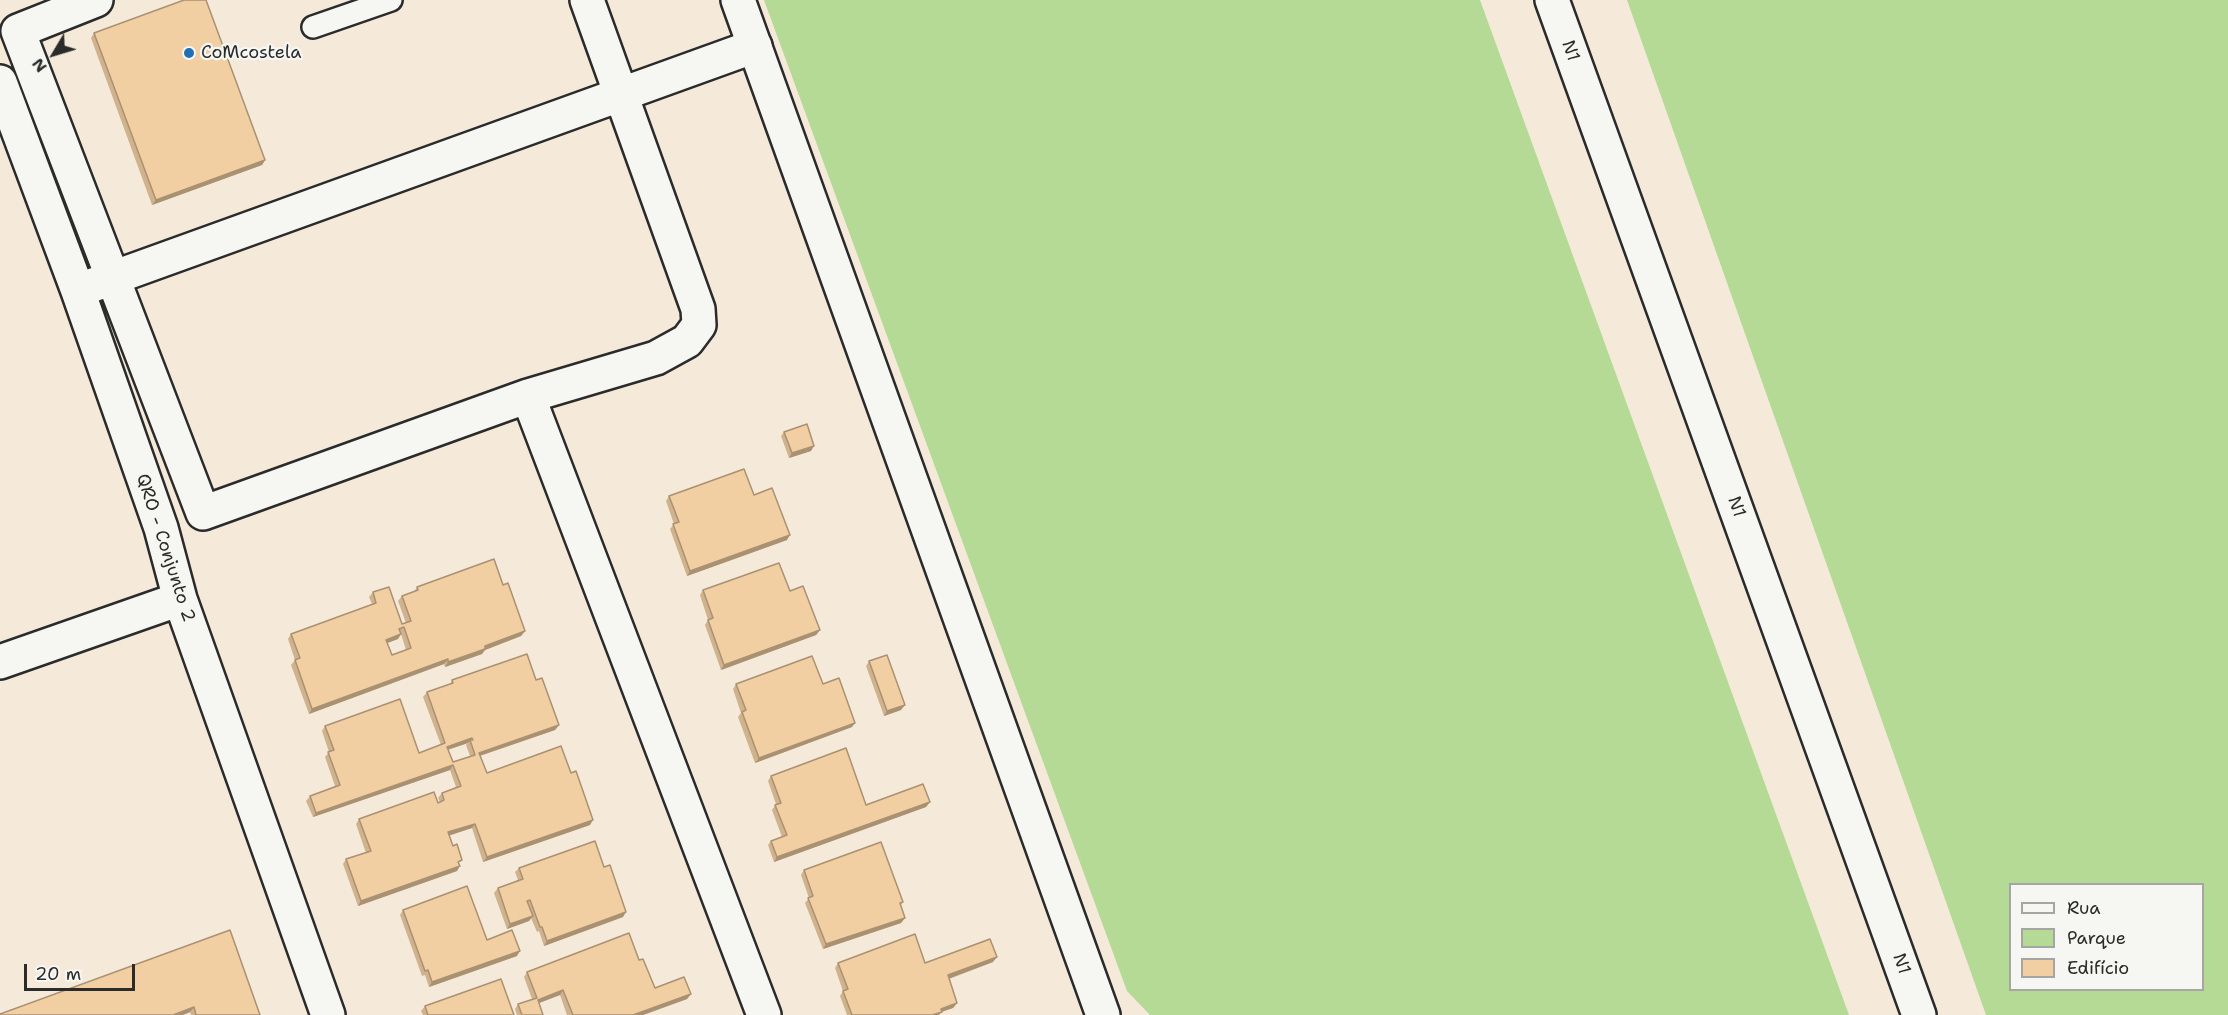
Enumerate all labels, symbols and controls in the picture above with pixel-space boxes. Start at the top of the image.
north arrow [24,24,84,84]
street label: N1 [1556,38,1584,64]
place label: CoMcostela [201,42,301,64]
marker: CoMcostela [182,46,196,60]
text: N [27,54,52,77]
street label: QRO - Conjunto 2 [131,471,199,625]
street label: N1 [1722,494,1750,520]
legend [2009,883,2204,991]
text: Rua [2067,896,2100,920]
text: Parque [2067,926,2126,950]
street label: N1 [1887,951,1915,977]
scale bar [27,952,138,990]
text: Edifício [2067,956,2129,980]
text: 20 m [35,962,81,986]

